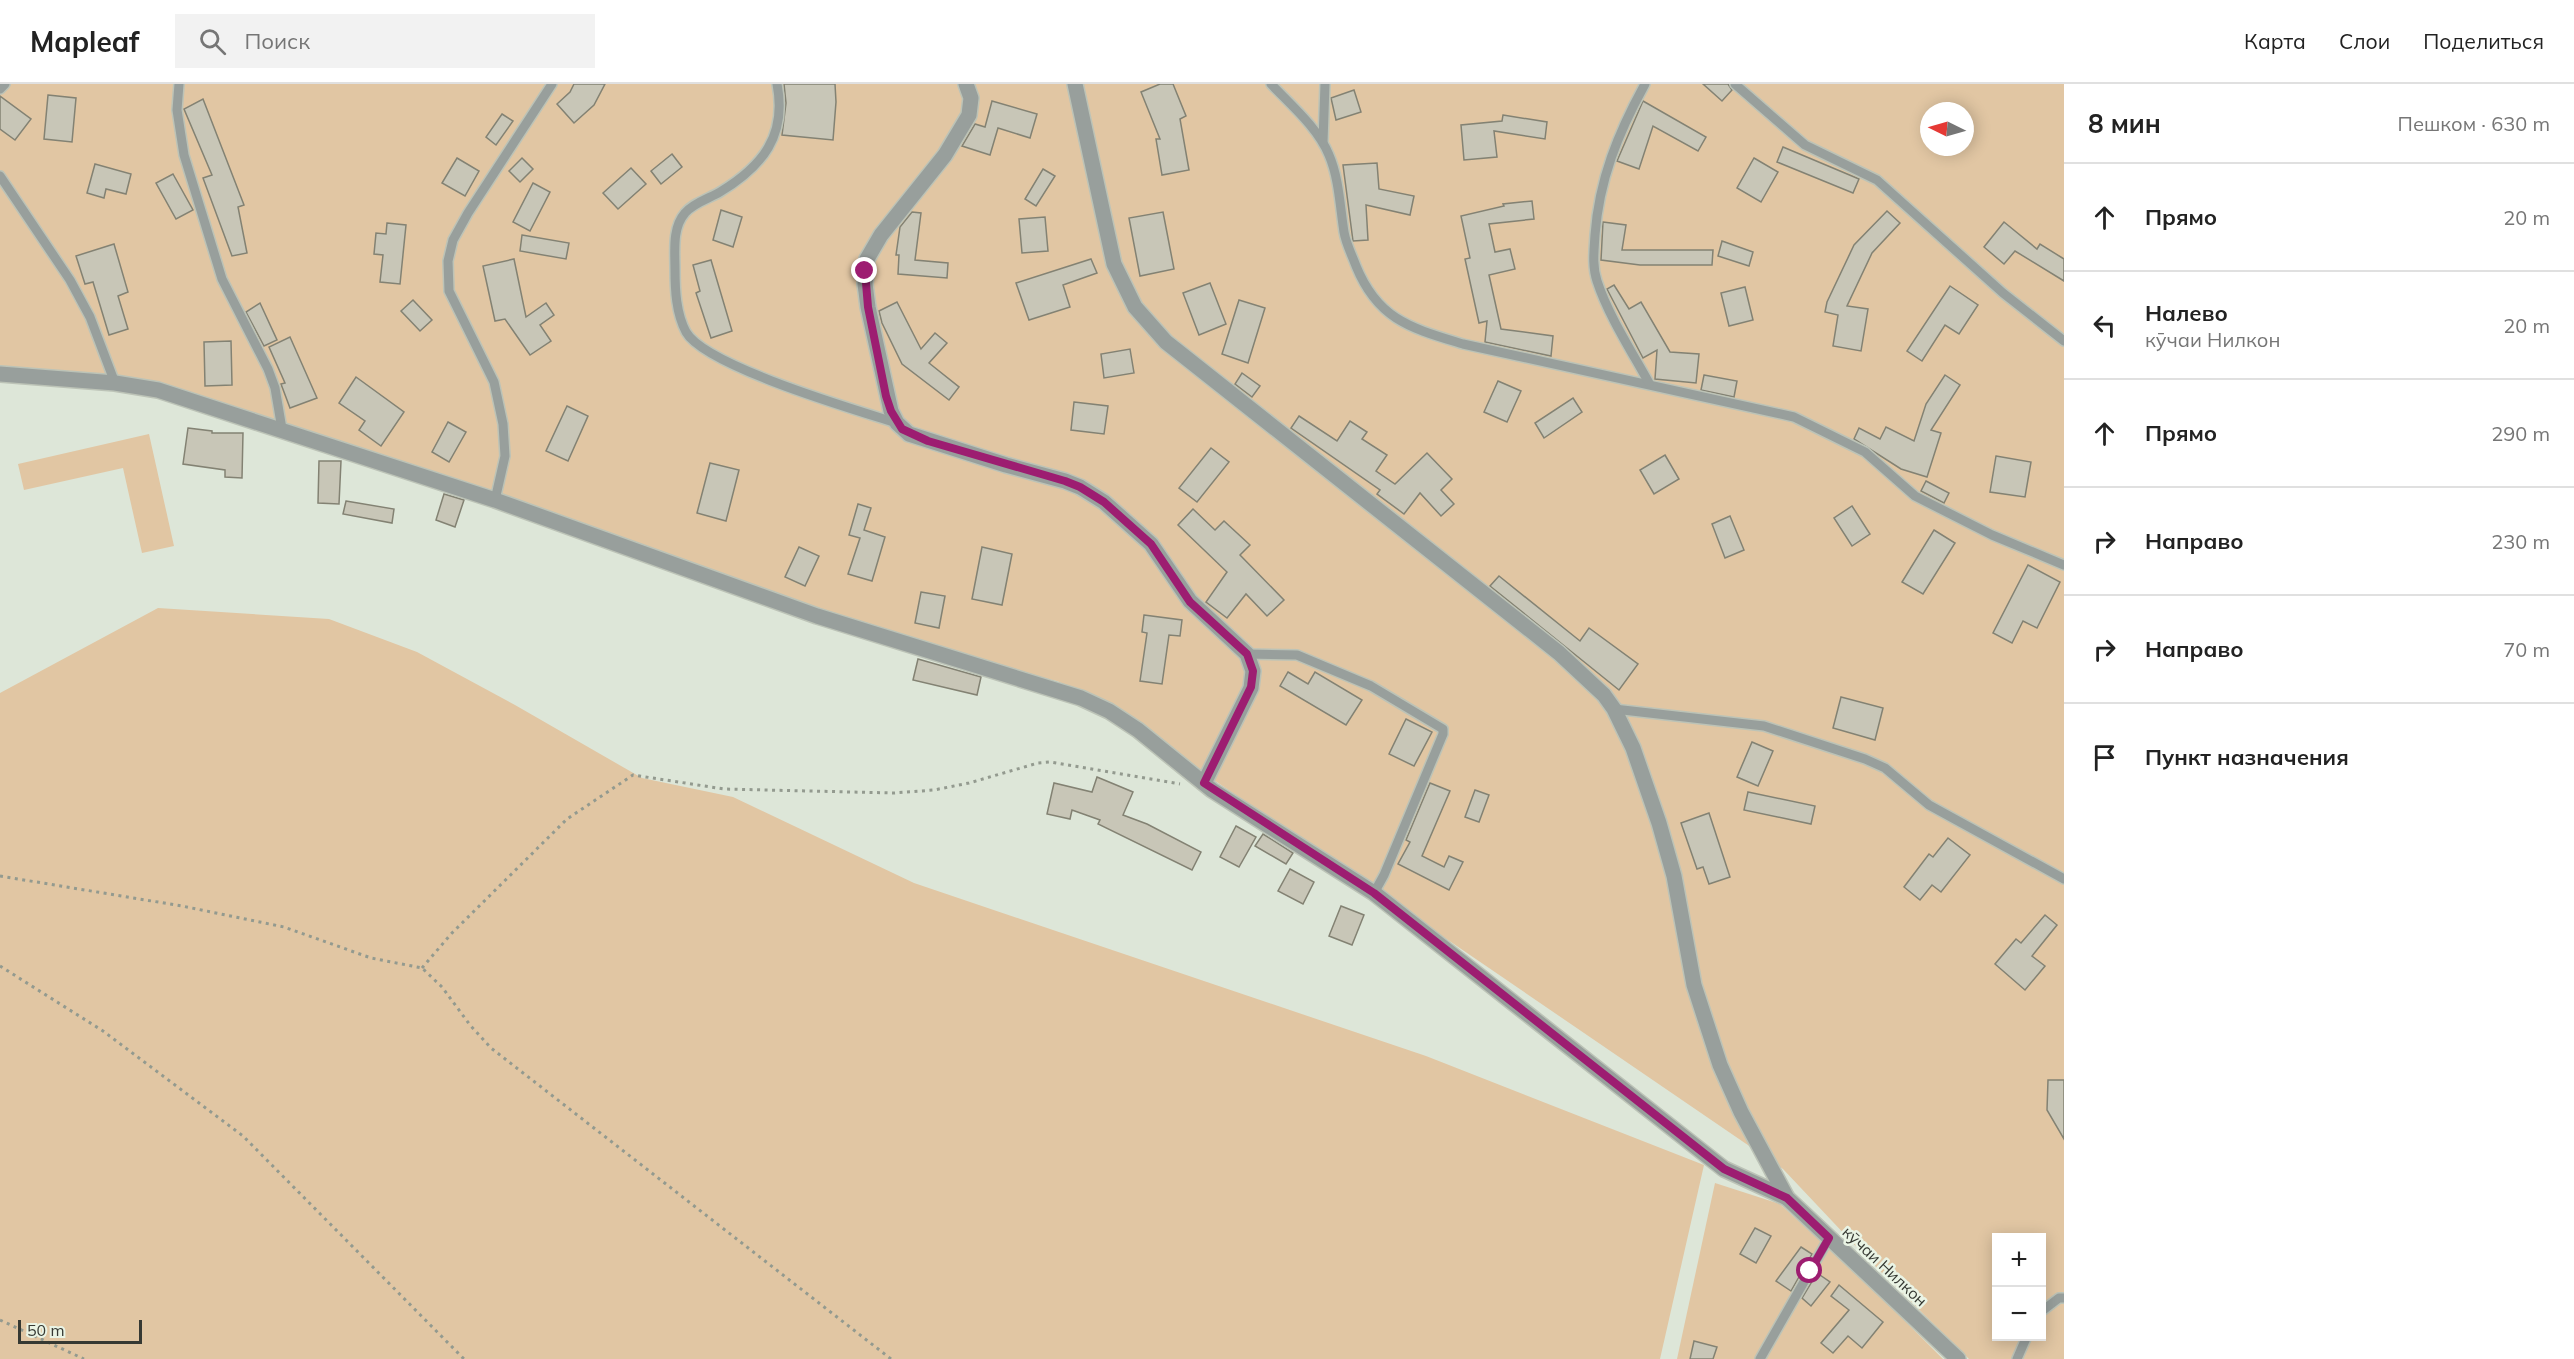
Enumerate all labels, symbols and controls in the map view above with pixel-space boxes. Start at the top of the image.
search box [175,14,595,68]
text: Mapleaf [30,24,139,59]
icon: search [196,25,229,58]
text: Поиск [244,27,310,55]
text: Карта [2244,28,2306,54]
text: Слои [2339,28,2390,54]
text: Поделиться [2423,28,2544,54]
north arrow [1920,102,1974,156]
text: 8 мин [2088,107,2161,140]
text: Пешком · 630 m [2398,111,2550,136]
icon: ahead [2088,201,2121,234]
text: Прямо [2145,203,2217,231]
text: 20 m [2503,205,2550,230]
route end [851,257,877,283]
text: Налево [2145,299,2228,327]
icon: left [2088,309,2121,342]
text: 20 m [2503,313,2550,338]
text: кӯчаи Нилкон [2145,327,2280,352]
icon: ahead [2088,417,2121,450]
text: Прямо [2145,419,2217,447]
text: 290 m [2491,421,2550,446]
icon: right [2088,525,2121,558]
text: Направо [2145,527,2243,555]
text: 230 m [2491,529,2550,554]
icon: right [2088,633,2121,666]
text: Направо [2145,635,2243,663]
text: 70 m [2503,637,2550,662]
icon: arrive [2088,741,2121,774]
text: Пункт назначения [2145,743,2349,771]
street label: кӯчаи Нилкон [1839,1222,1931,1310]
map controls [1992,1233,2046,1341]
button: + [1992,1233,2046,1287]
route start [1796,1257,1822,1283]
button: − [1992,1287,2046,1341]
scale bar [18,1317,142,1344]
text: 50 m [27,1320,64,1340]

